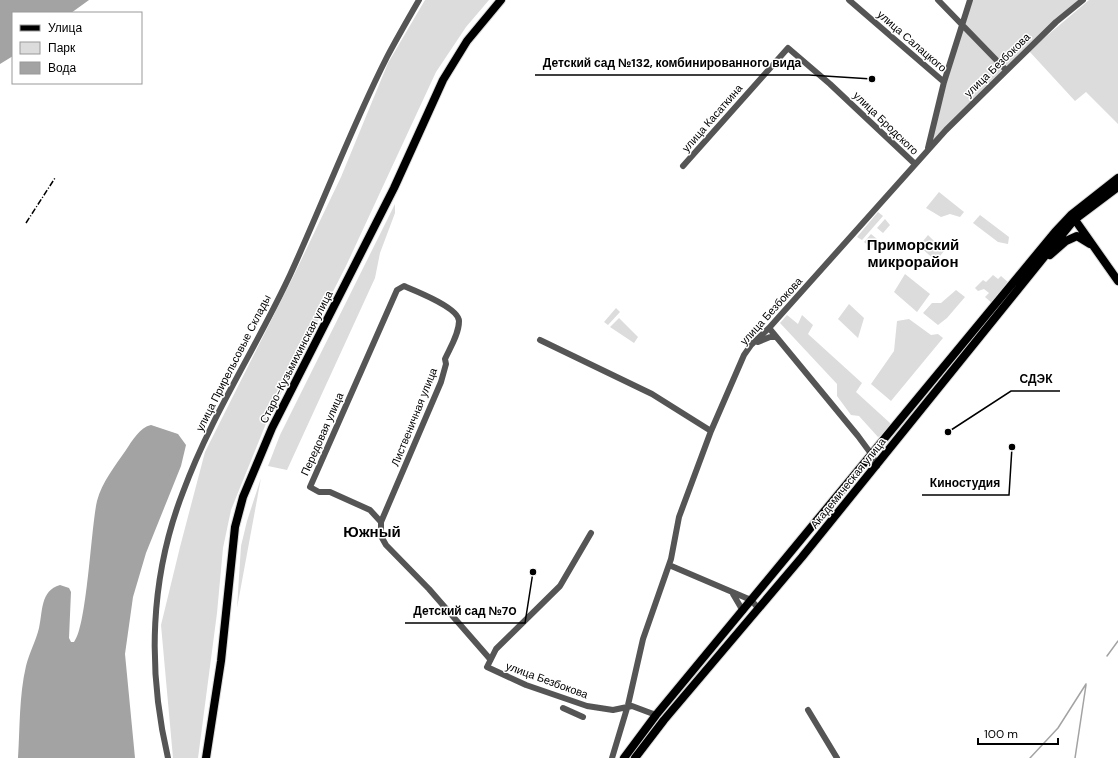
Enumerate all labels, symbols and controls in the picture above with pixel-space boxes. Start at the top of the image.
street label: улица Салацкого [875,7,949,75]
legend [12,12,142,84]
text: Улица [48,20,82,36]
street label: улица Безбокова [961,29,1034,100]
text: Парк [48,40,76,56]
callout: Детский сад №132, комбинированного вида [535,51,809,75]
text: Детский сад №132, комбинированного вида [543,55,802,71]
text: Вода [48,60,76,76]
street label: улица Касаткина [679,81,746,155]
street label: улица Бродского [850,88,922,158]
district label: Приморский микрорайон [867,235,959,272]
street label: улица Безбокова [737,274,806,348]
street label: Старо-Кузьмихинская улица [256,288,336,426]
street label: улица Прирельсовые Склады [192,292,274,434]
street label: Лиственичная улица [388,365,440,468]
callout: СДЭК [1011,367,1060,391]
text: СДЭК [1020,371,1053,387]
street label: Передовая улица [297,389,347,478]
street label: Академическая улица [807,434,889,531]
callout: Киностудия [922,471,1009,495]
text: Киностудия [930,475,1000,491]
district label: Южный [343,522,401,542]
callout: Детский сад №70 [405,599,525,623]
text: Детский сад №70 [413,603,517,619]
street label: улица Безбокова [504,659,591,702]
scale bar [978,720,1058,746]
text: 100 m [984,726,1018,742]

